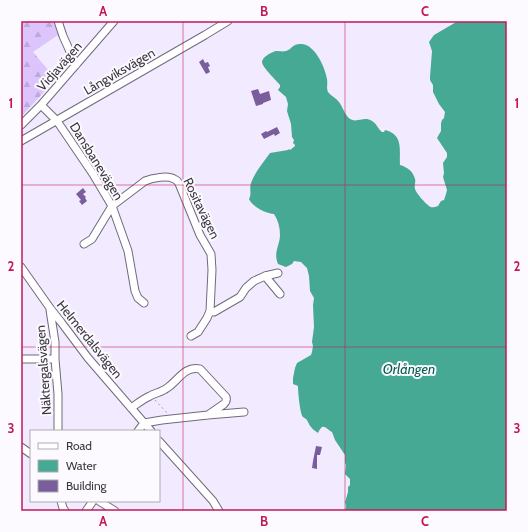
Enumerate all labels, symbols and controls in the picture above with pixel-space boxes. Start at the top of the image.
text: A [99,3,108,19]
text: B [260,3,268,19]
text: C [421,3,429,19]
street label: Vidjavägen [33,38,86,95]
street label: Långviksvägen [80,44,158,98]
text: 1 [9,95,13,111]
text: 1 [515,95,519,111]
street label: Dansbanevägen [67,119,127,203]
street label: Rositavägen [180,175,224,241]
text: 2 [8,258,15,274]
text: 2 [514,258,521,274]
street label: Helmerdalsvägen [54,297,126,381]
street label: Näktergalsvägen [32,324,54,416]
water label: Orlången [383,360,435,378]
text: 3 [7,420,15,436]
text: 3 [513,420,521,436]
legend [30,430,160,502]
text: Road [66,438,92,453]
text: Water [66,458,97,473]
text: Building [66,478,108,493]
text: A [99,513,108,529]
text: B [260,513,268,529]
text: C [421,513,429,529]

